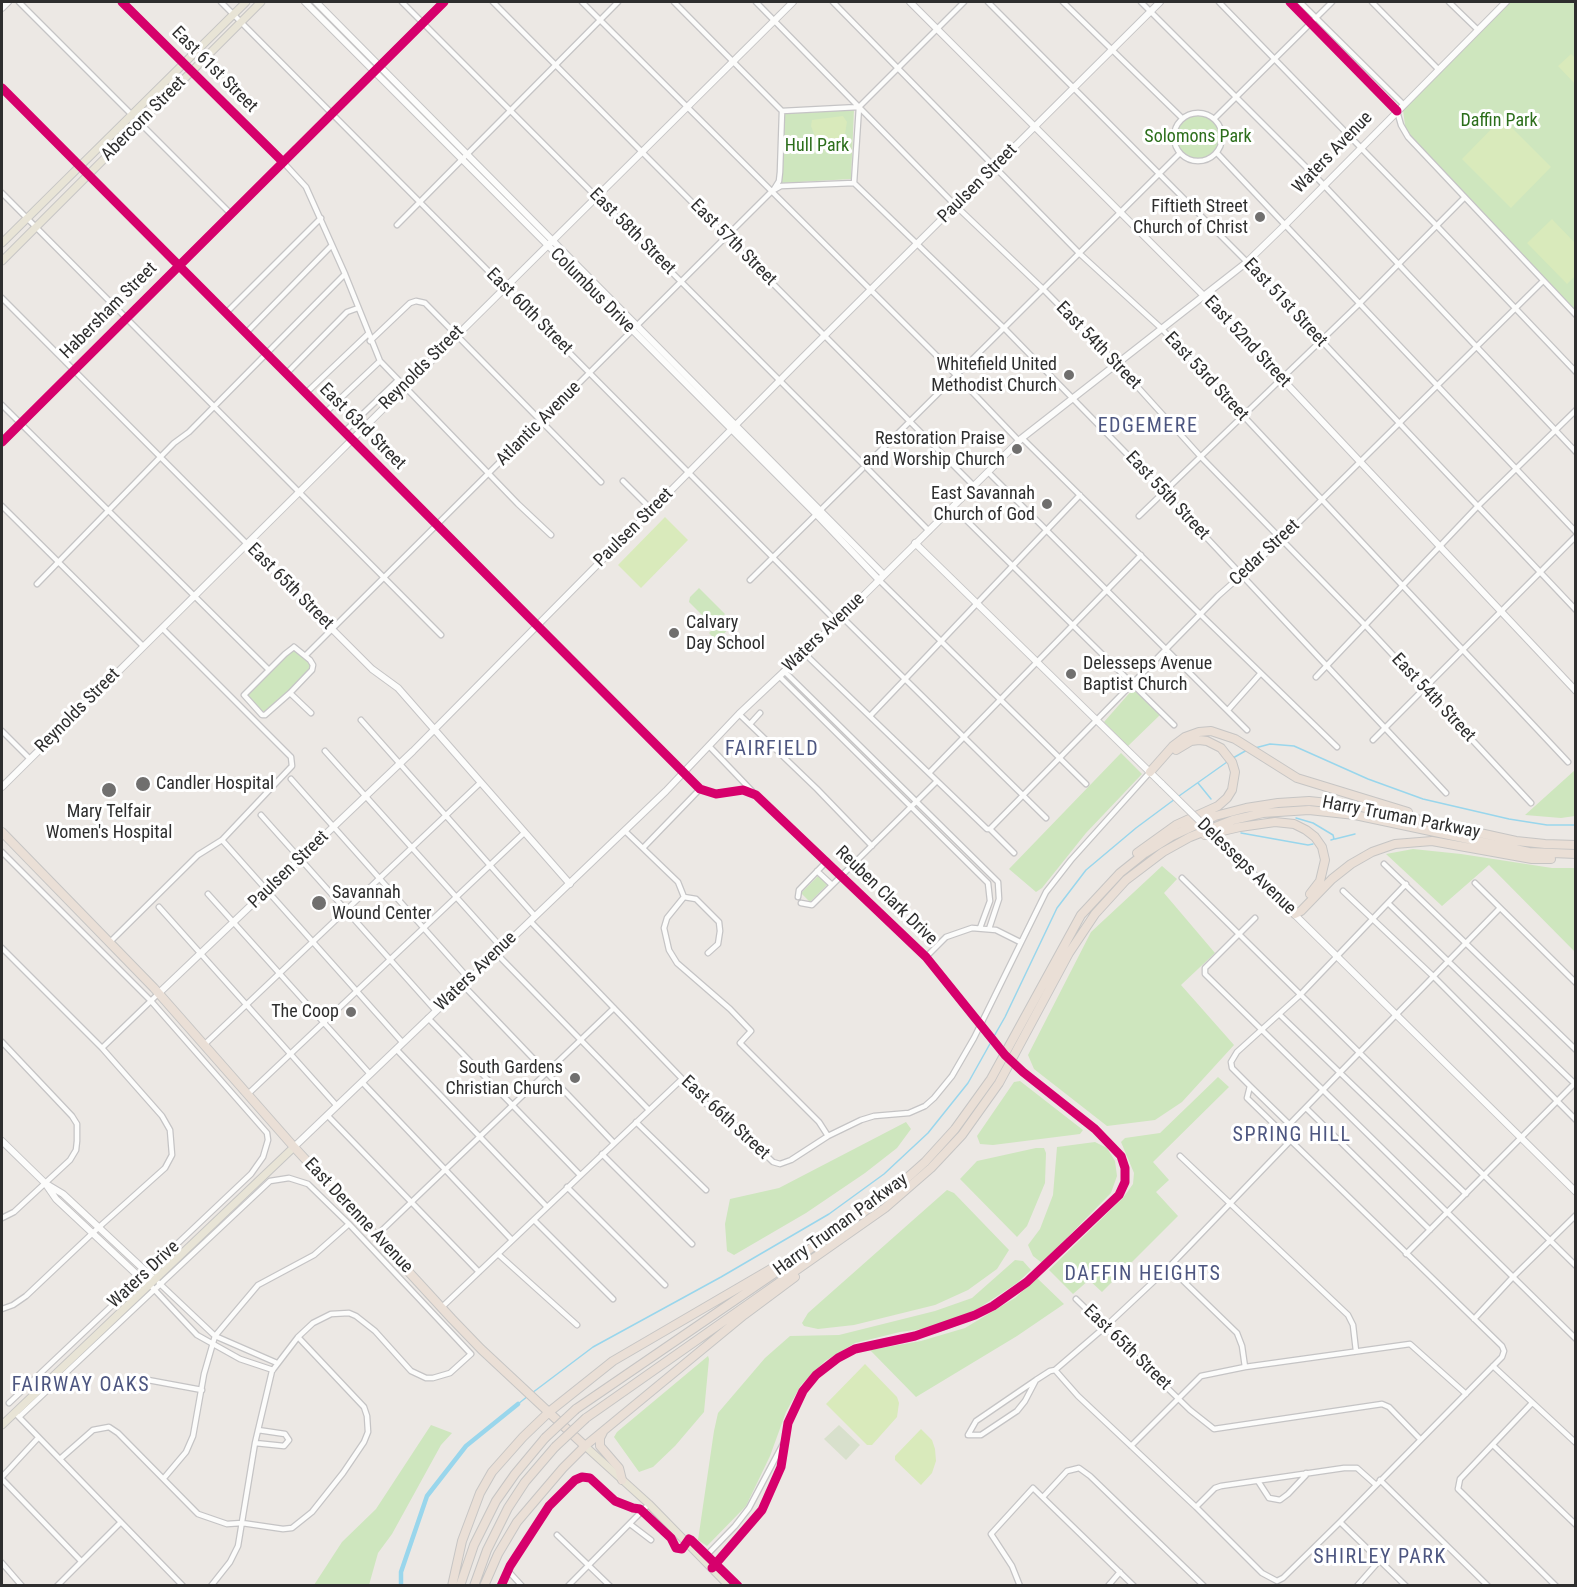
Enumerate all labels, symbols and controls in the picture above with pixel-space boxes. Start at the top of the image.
street label: East 61st Street [166,22,262,118]
street label: Abercorn Street [97,72,191,166]
street label: Waters Avenue [1289,108,1377,198]
park label: Daffin Park [1460,110,1538,132]
park label: Solomons Park [1144,126,1252,148]
park label: Hull Park [785,135,849,157]
street label: Paulsen Street [934,140,1022,228]
street label: East 58th Street [584,184,680,280]
street label: East 57th Street [685,195,781,291]
place label: Fiftieth Street Church of Christ [1133,196,1248,238]
marker: Fiftieth Street Church of Christ [1253,210,1267,224]
street label: Columbus Drive [545,244,639,338]
street label: East 51st Street [1239,254,1331,352]
street label: Habersham Street [56,258,162,364]
street label: East 60th Street [481,264,577,360]
street label: East 52nd Street [1199,292,1295,392]
street label: East 54th Street [1051,298,1145,394]
street label: Reynolds Street [375,321,469,415]
street label: East 53rd Street [1159,328,1253,426]
place label: Whitefield United Methodist Church [931,354,1057,397]
marker: Whitefield United Methodist Church [1062,368,1076,382]
street label: Atlantic Avenue [492,377,586,471]
street label: East 63rd Street [314,379,410,475]
district label: EDGEMERE [1098,415,1198,439]
place label: Restoration Praise and Worship Church [863,428,1005,470]
marker: Restoration Praise and Worship Church [1010,442,1024,456]
street label: East 55th Street [1120,447,1214,545]
place label: East Savannah Church of God [931,483,1035,526]
street label: Paulsen Street [590,484,678,572]
marker: East Savannah Church of God [1040,497,1054,511]
street label: Cedar Street [1225,515,1305,591]
street label: East 65th Street [242,539,338,635]
street label: Waters Avenue [779,589,869,677]
place label: Calvary Day School [686,612,765,654]
marker: Calvary Day School [667,626,681,640]
street label: East 54th Street [1386,649,1480,747]
place label: Delesseps Avenue Baptist Church [1083,653,1212,696]
street label: Reynolds Street [31,664,125,758]
marker: Delesseps Avenue Baptist Church [1064,667,1078,681]
district label: FAIRFIELD [725,738,819,762]
place label: Candler Hospital [156,773,274,795]
marker: Candler Hospital [134,775,152,793]
marker: Mary Telfair Women's Hospital [100,781,118,799]
street label: Harry Truman Parkway [1320,792,1482,844]
place label: Mary Telfair Women's Hospital [46,801,172,844]
street label: Delesseps Avenue [1192,814,1300,920]
street label: Paulsen Street [244,826,334,914]
street label: Reuben Clark Drive [830,842,942,950]
place label: Savannah Wound Center [332,882,432,924]
marker: Savannah Wound Center [310,894,328,912]
street label: Waters Avenue [431,928,521,1016]
place label: The Coop [271,1001,339,1023]
marker: The Coop [344,1005,358,1019]
place label: South Gardens Christian Church [445,1057,563,1100]
marker: South Gardens Christian Church [568,1071,582,1085]
street label: East 66th Street [676,1071,774,1165]
district label: SPRING HILL [1233,1124,1351,1148]
street label: East Derenne Avenue [299,1154,417,1278]
street label: Harry Truman Parkway [770,1169,912,1281]
street label: Waters Drive [104,1237,184,1313]
district label: DAFFIN HEIGHTS [1065,1263,1221,1287]
street label: East 65th Street [1079,1301,1175,1395]
district label: FAIRWAY OAKS [12,1374,150,1398]
district label: SHIRLEY PARK [1313,1546,1447,1570]

